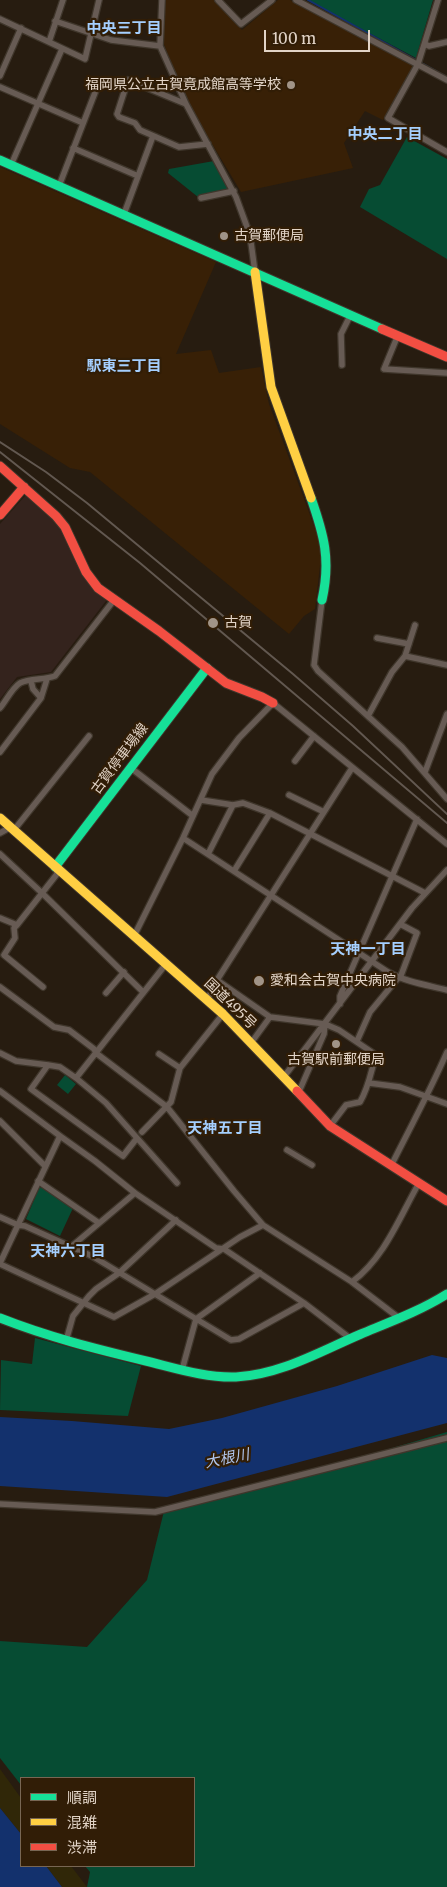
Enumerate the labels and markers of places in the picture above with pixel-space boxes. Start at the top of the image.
place label: 福岡県公立古賀竟成館高等学校 [85,77,281,93]
marker: 福岡県公立古賀竟成館高等学校 [285,79,297,91]
place label: 古賀郵便局 [234,228,304,244]
marker: 古賀郵便局 [218,230,230,242]
place label: 古賀 [224,615,252,631]
marker: 古賀 [206,616,220,630]
place label: 愛和会古賀中央病院 [270,973,396,989]
marker: 愛和会古賀中央病院 [252,974,266,988]
marker: 古賀駅前郵便局 [330,1038,342,1050]
place label: 古賀駅前郵便局 [287,1052,385,1068]

